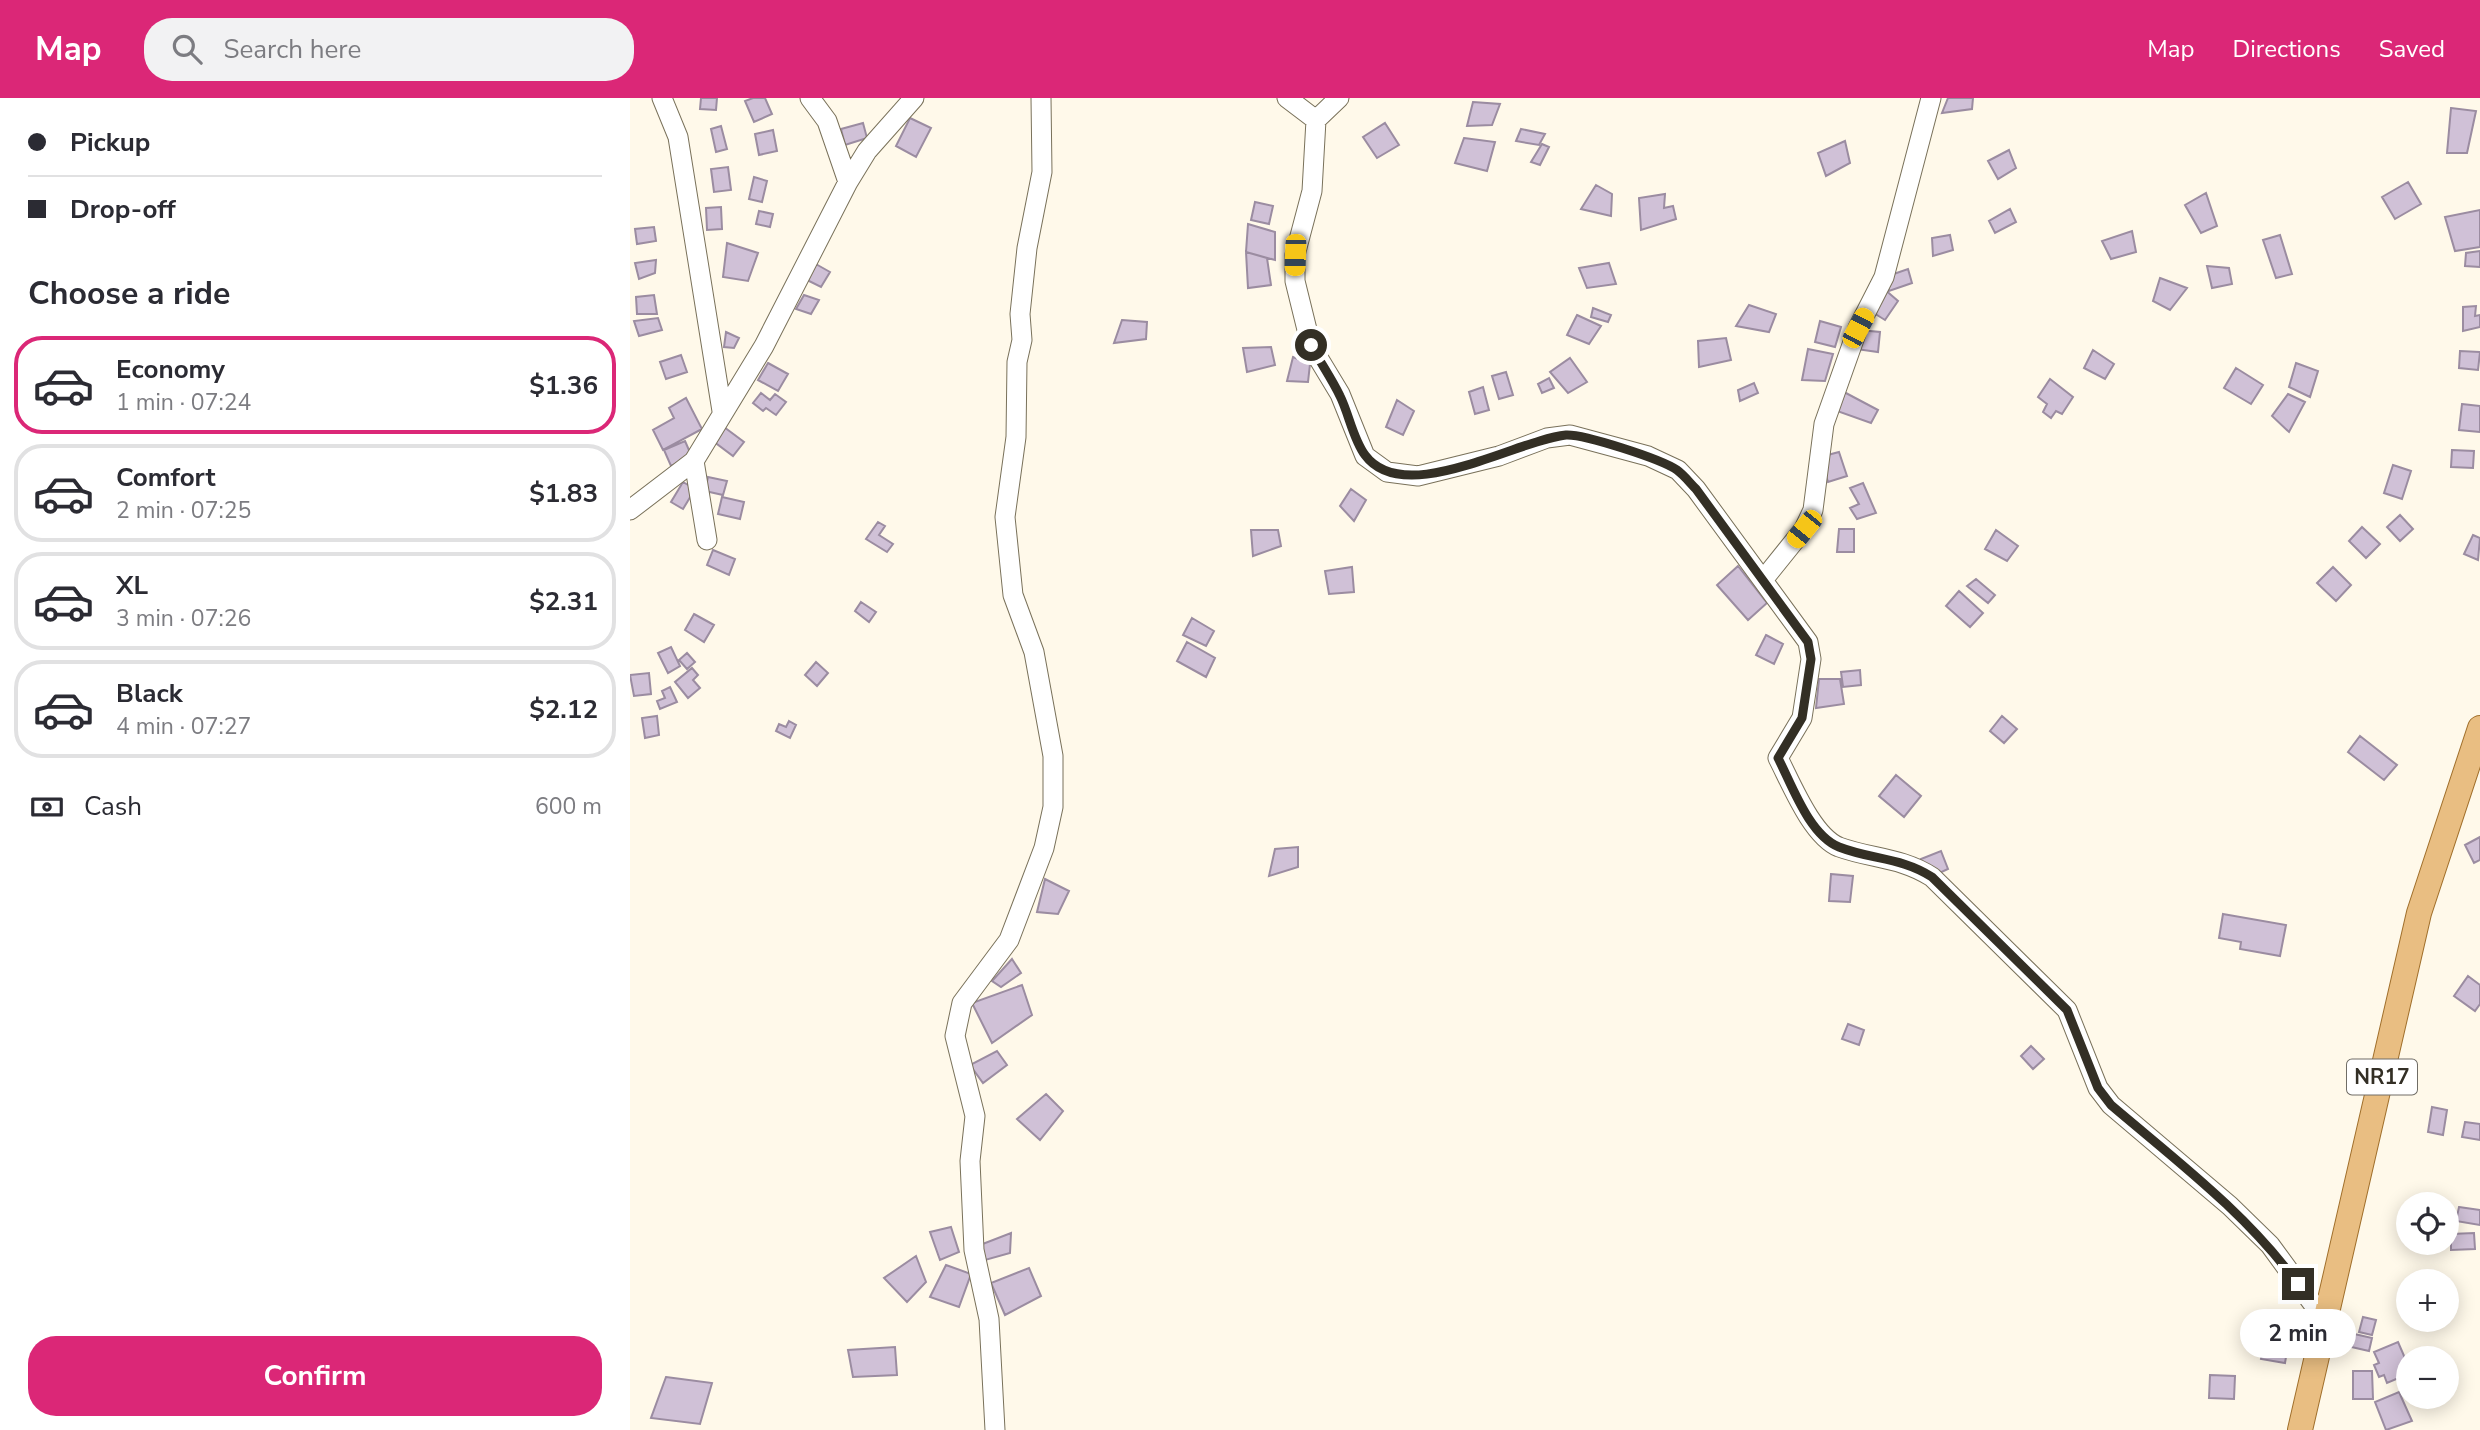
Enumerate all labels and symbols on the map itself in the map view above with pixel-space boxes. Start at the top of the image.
car [1284,234,1307,276]
car [1839,305,1878,351]
route start [1295,329,1327,361]
car [1783,506,1826,552]
road number: NR17 [2347,1060,2417,1094]
route end [2282,1268,2314,1300]
callout: 2 min [2240,1308,2356,1358]

